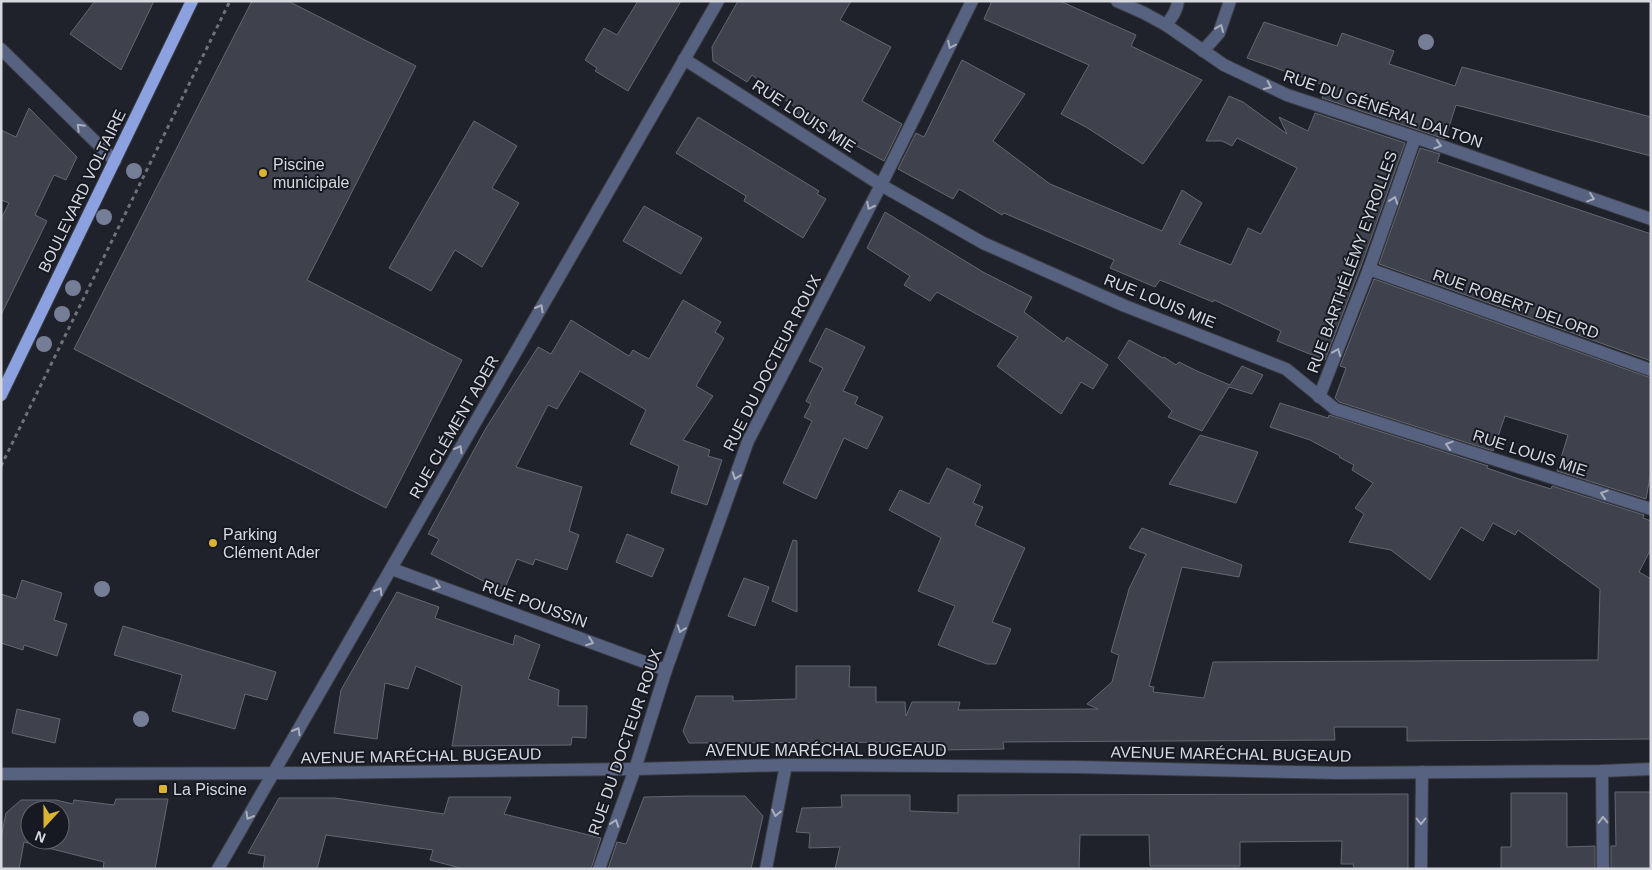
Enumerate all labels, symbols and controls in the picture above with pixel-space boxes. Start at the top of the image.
one-way arrow [1213,24,1224,33]
one-way arrow [947,40,957,49]
street label: RUE DU GÉNÉRAL DALTON [1281,66,1485,151]
street label: RUE LOUIS MIE [749,76,859,156]
one-way arrow [1263,80,1272,91]
street label: BOULEVARD VOLTAIRE [35,107,129,275]
one-way arrow [77,124,86,133]
one-way arrow [1433,140,1441,150]
street label: RUE BARTHÉLÉMY EYROLLES [1303,148,1400,375]
place label: Piscine municipale [273,156,350,191]
marker: Piscine municipale [257,167,269,179]
one-way arrow [1587,192,1595,202]
one-way arrow [1388,196,1398,204]
one-way arrow [866,201,876,210]
street label: RUE ROBERT DELORD [1431,266,1601,342]
street label: RUE LOUIS MIE [1102,271,1218,331]
street label: RUE DU DOCTEUR ROUX [720,272,824,454]
one-way arrow [534,305,544,314]
one-way arrow [1330,348,1341,357]
street label: RUE CLÉMENT ADER [405,352,502,502]
street label: RUE LOUIS MIE [1471,427,1589,479]
one-way arrow [1446,441,1454,451]
one-way arrow [453,446,463,455]
one-way arrow [731,472,741,480]
one-way arrow [1601,490,1609,500]
place label: Parking Clément Ader [223,526,321,561]
marker: Parking Clément Ader [207,537,219,549]
street label: RUE POUSSIN [480,577,590,631]
one-way arrow [433,580,441,590]
one-way arrow [372,587,382,596]
one-way arrow [677,625,687,633]
one-way arrow [585,636,593,646]
street label: RUE DU DOCTEUR ROUX [585,646,665,837]
one-way arrow [291,728,301,737]
street label: AVENUE MARÉCHAL BUGEAUD [706,741,946,759]
street label: AVENUE MARÉCHAL BUGEAUD [1110,742,1352,765]
street label: AVENUE MARÉCHAL BUGEAUD [300,744,542,767]
place label: La Piscine [173,781,247,798]
marker: La Piscine [157,783,169,795]
north arrow [20,800,70,850]
one-way arrow [772,808,782,817]
one-way arrow [245,810,255,819]
one-way arrow [1598,816,1608,824]
one-way arrow [1416,817,1426,825]
one-way arrow [609,819,619,828]
text: N [33,828,48,846]

